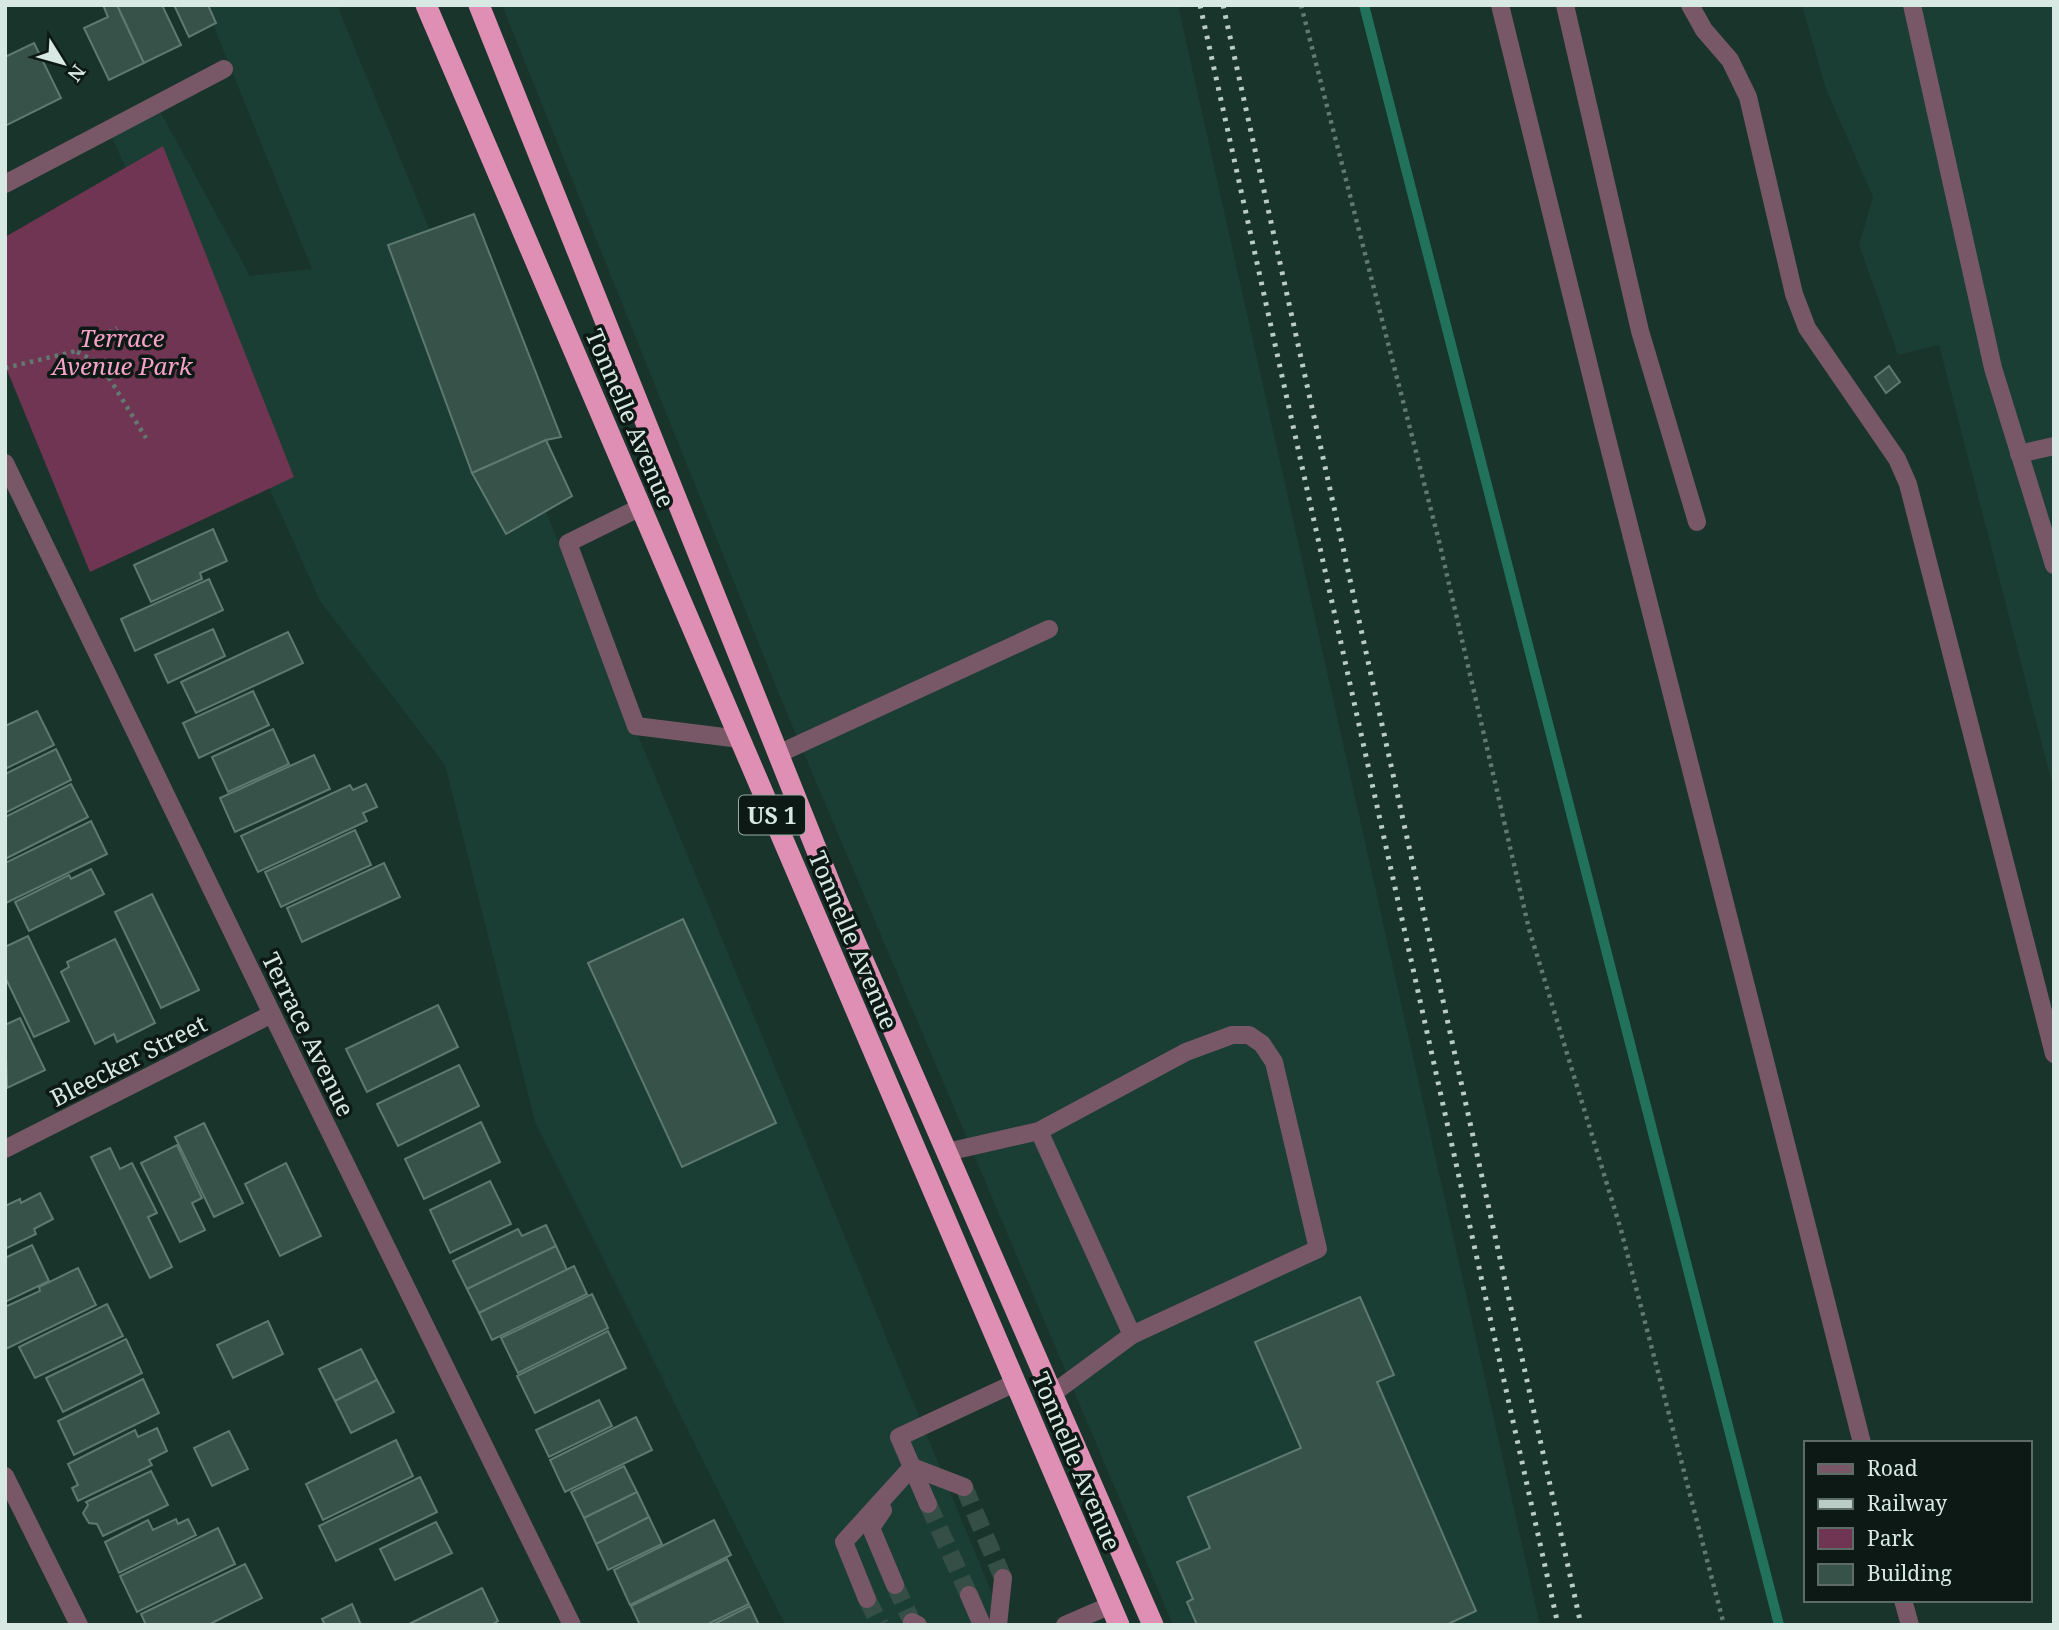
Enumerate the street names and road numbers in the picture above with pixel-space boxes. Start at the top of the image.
street label: Tonnelle Avenue [579,324,683,512]
road number: US 1 [739,796,805,834]
street label: Tonnelle Avenue [802,846,906,1034]
street label: Terrace Avenue [255,946,363,1122]
street label: Bleecker Street [44,1006,212,1114]
street label: Tonnelle Avenue [1025,1367,1129,1555]

